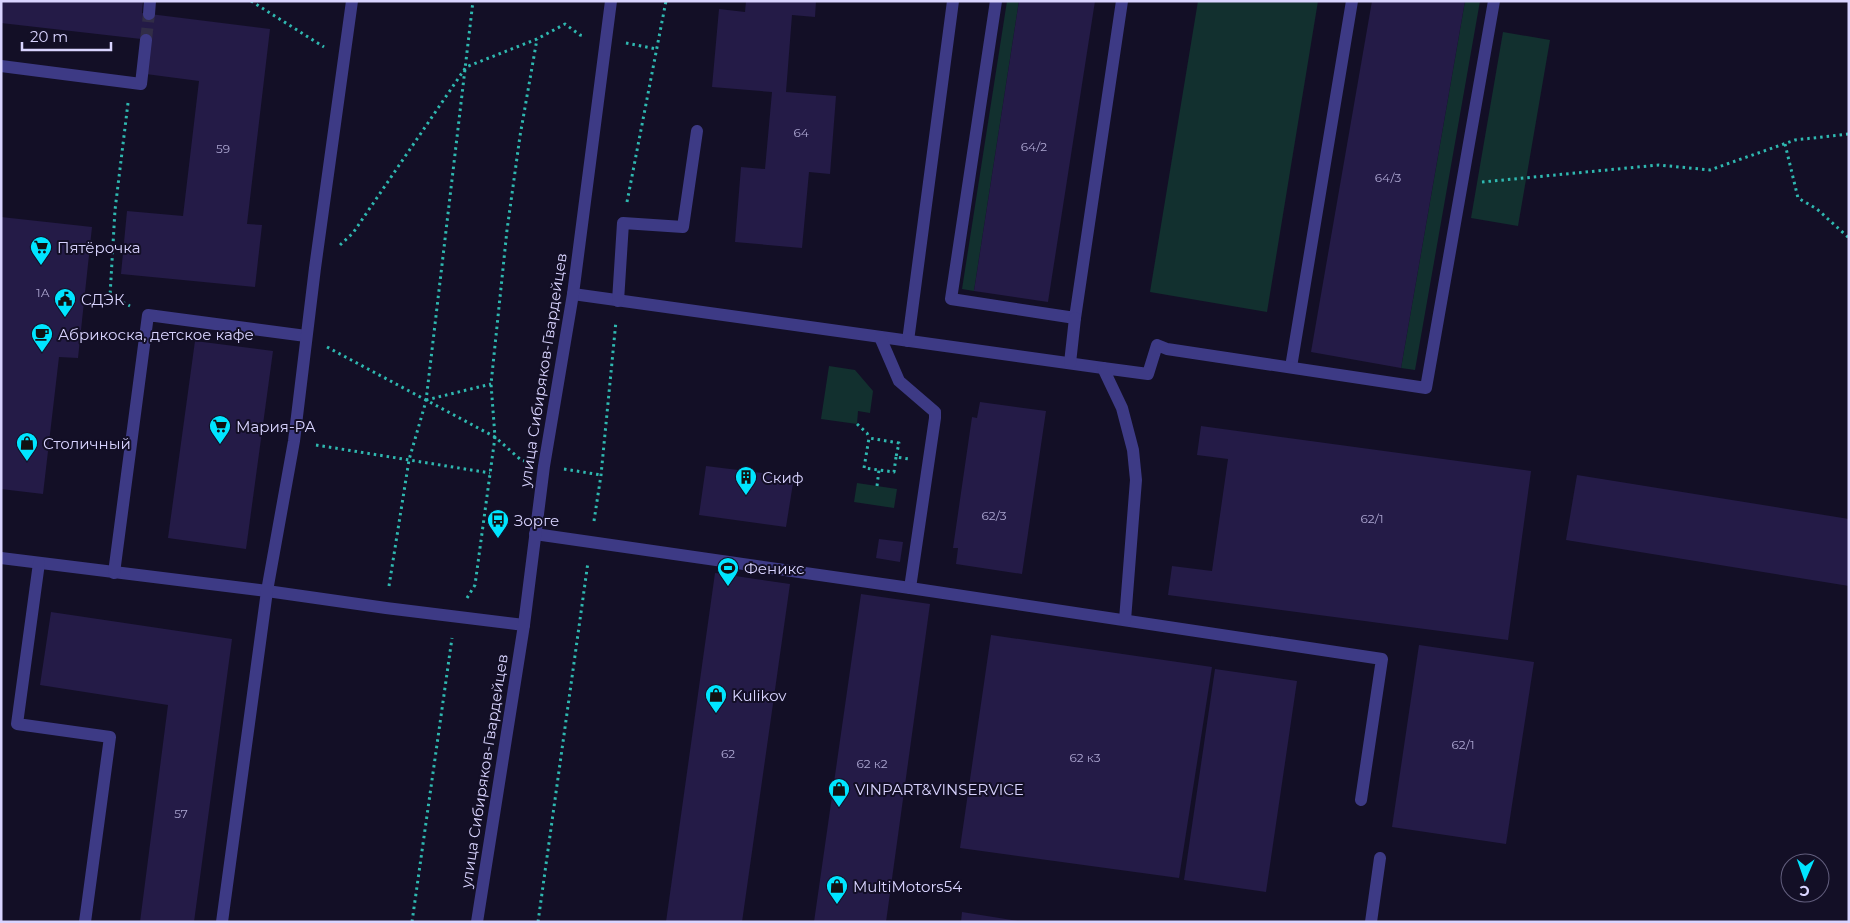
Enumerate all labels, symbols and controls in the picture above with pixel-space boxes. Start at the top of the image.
scale bar [22,20,111,52]
text: 20 m [30,27,68,46]
house number: 64 [793,125,809,140]
house number: 64/2 [1021,139,1047,154]
house number: 59 [216,141,230,156]
house number: 64/3 [1375,170,1401,185]
supermarket icon: Пятёрочка [29,235,53,266]
place label: Пятёрочка [57,238,141,257]
street label: улица Сибиряков-Гвардейцев [515,252,571,489]
house number: 1А [36,285,50,300]
public building icon: СДЭК [53,287,77,318]
place label: СДЭК [81,290,125,309]
cafe icon: Абрикоска, детское кафе [30,322,54,353]
place label: Абрикоска, детское кафе [58,325,254,344]
supermarket icon: Мария-РА [208,414,232,445]
place label: Мария-РА [236,417,316,436]
shop icon: Столичный [15,431,39,462]
place label: Столичный [43,434,131,453]
building icon: Скиф [734,465,758,496]
place label: Скиф [762,468,804,487]
bus stop icon: Зорге [486,508,510,539]
house number: 62/3 [981,508,1007,523]
place label: Зорге [514,511,559,530]
house number: 62/1 [1361,511,1383,526]
sports icon: Феникс [716,556,740,587]
place label: Феникс [744,559,804,578]
street label: улица Сибиряков-Гвардейцев [456,653,512,890]
shop icon: Kulikov [704,683,728,714]
place label: Kulikov [732,686,787,705]
house number: 62/1 [1452,737,1474,752]
house number: 62 [721,746,735,761]
house number: 62 к3 [1069,750,1101,765]
house number: 62 к2 [856,756,888,771]
shop icon: VINPART&VINSERVICE [827,777,851,808]
place label: VINPART&VINSERVICE [855,780,1024,799]
house number: 57 [174,806,188,821]
north arrow [1780,853,1830,903]
shop icon: MultiMotors54 [825,874,849,905]
place label: MultiMotors54 [853,877,962,896]
text: С [1799,882,1810,900]

